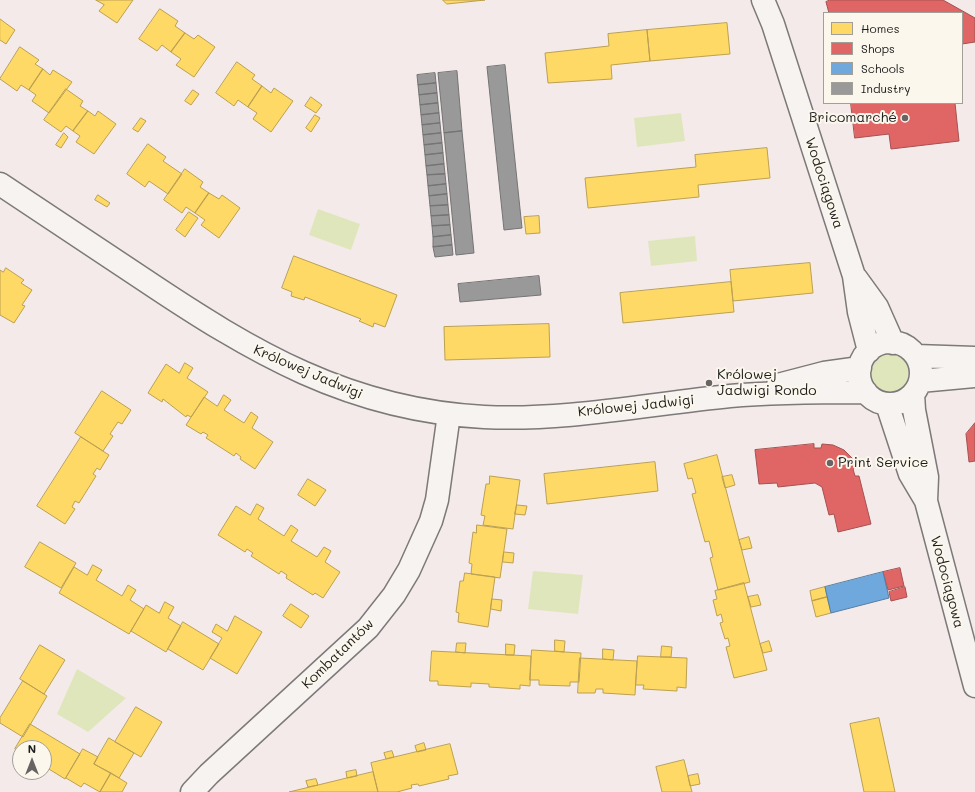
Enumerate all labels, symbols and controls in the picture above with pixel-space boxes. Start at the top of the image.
legend [823,12,963,104]
text: Homes [861,20,900,36]
text: Shops [861,40,895,56]
text: Schools [861,60,905,76]
text: Industry [861,80,910,96]
place label: Bricomarché [809,110,897,126]
marker: Bricomarché [900,113,910,123]
street label: Wodociągowa [801,135,847,231]
street label: Królowej Jadwigi [251,341,365,403]
place label: Królowej Jadwigi Rondo [717,367,817,400]
marker: Królowej Jadwigi Rondo [704,378,714,388]
street label: Królowej Jadwigi [577,392,695,420]
place label: Print Service [838,455,928,471]
marker: Print Service [825,458,835,468]
street label: Wodociągowa [927,534,967,630]
street label: Kombatantów [299,615,377,693]
north arrow [12,740,52,780]
text: N [28,741,36,756]

